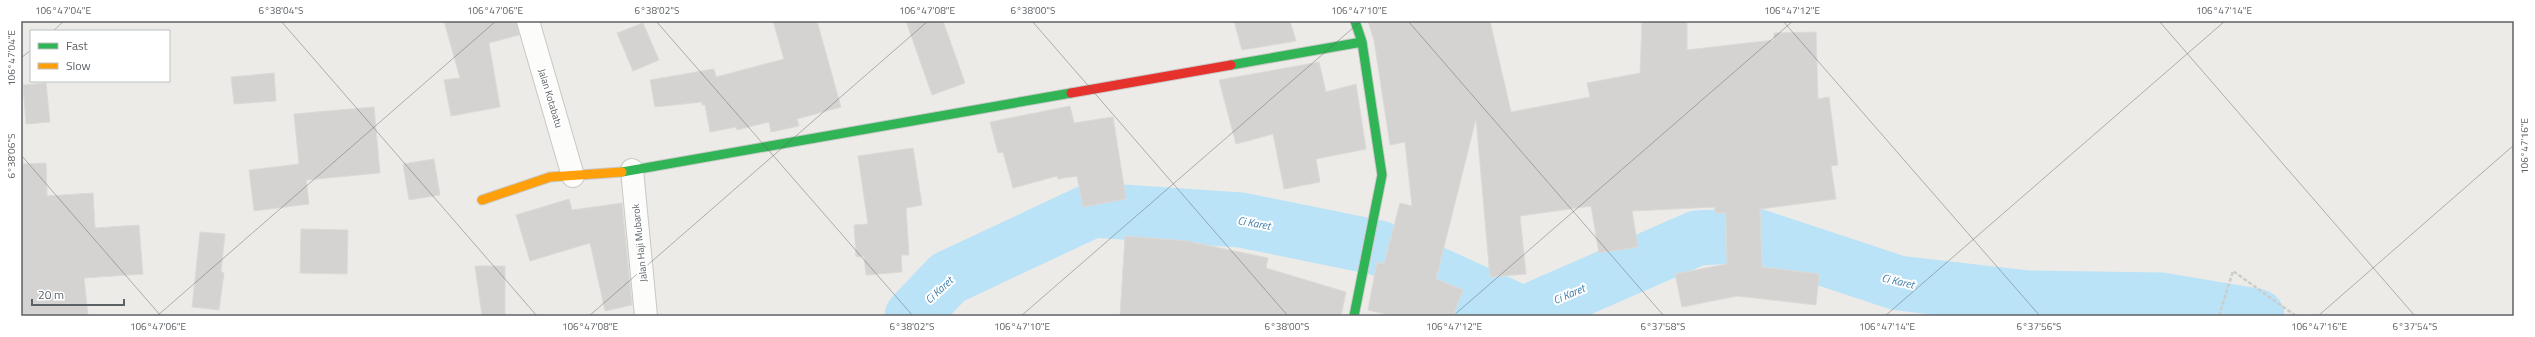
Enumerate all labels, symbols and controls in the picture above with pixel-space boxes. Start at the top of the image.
text: 106°47'04"E [35,3,92,18]
text: 6°38'04"S [259,3,303,18]
text: 106°47'06"E [467,3,524,18]
text: 6°38'02"S [635,3,679,18]
text: 106°47'08"E [899,3,956,18]
text: 6°38'00"S [1011,3,1055,18]
text: 106°47'10"E [1331,3,1388,18]
text: 106°47'12"E [1764,3,1821,18]
text: 106°47'14"E [2196,3,2253,18]
text: 106°47'04"E [4,29,19,86]
legend [30,30,170,82]
text: Fast [66,36,89,55]
text: Slow [66,56,91,75]
street label: Jalan Kotabatu [534,67,567,130]
text: 106°47'16"E [2517,117,2532,174]
text: 6°38'06"S [4,134,19,178]
street label: Jalan Haji Mubarok [628,203,651,283]
water label: Ci Karet [1236,212,1273,234]
water label: Ci Karet [1880,269,1917,293]
water label: Ci Karet [921,272,958,307]
water label: Ci Karet [1551,280,1589,308]
scale bar [32,281,124,307]
text: 20 m [38,285,64,304]
text: 106°47'06"E [130,319,187,334]
text: 106°47'08"E [562,319,619,334]
text: 6°38'02"S [890,319,934,334]
text: 106°47'10"E [994,319,1051,334]
text: 6°38'00"S [1265,319,1309,334]
text: 106°47'12"E [1426,319,1483,334]
text: 6°37'58"S [1641,319,1685,334]
text: 106°47'14"E [1859,319,1916,334]
text: 6°37'56"S [2017,319,2061,334]
text: 106°47'16"E [2291,319,2348,334]
text: 6°37'54"S [2393,319,2437,334]

